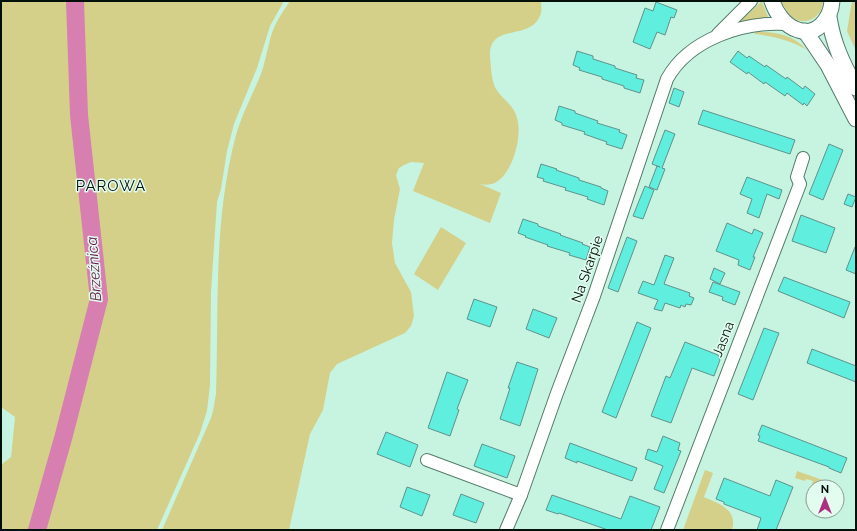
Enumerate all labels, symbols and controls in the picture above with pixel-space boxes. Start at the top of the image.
district label: PAROWA [76,177,146,195]
street label: Na Skarpie [568,233,606,305]
water label: Brzeźnica [83,236,105,302]
street label: Jasna [709,319,737,359]
north arrow [805,479,845,519]
text: N [821,483,829,496]

